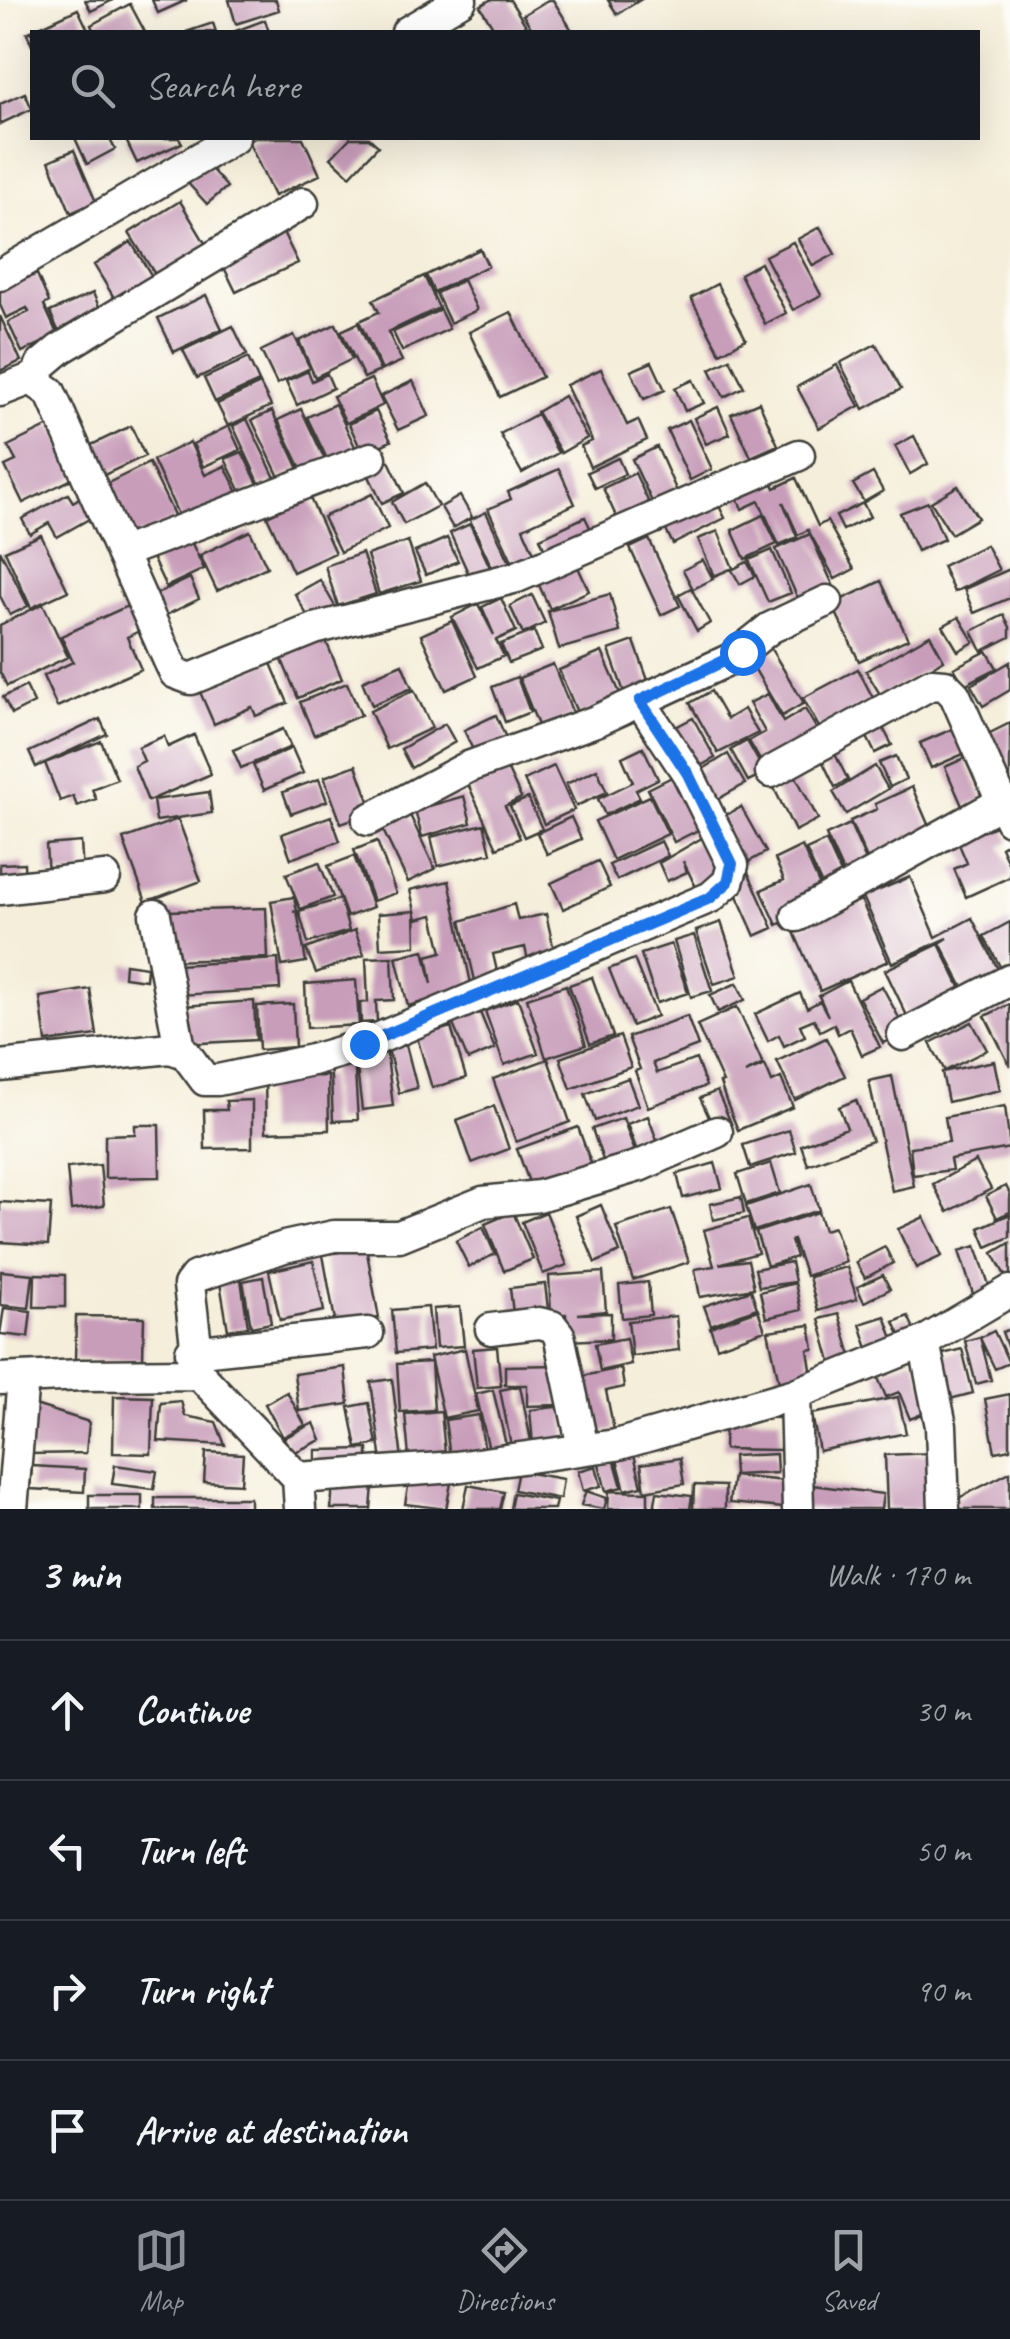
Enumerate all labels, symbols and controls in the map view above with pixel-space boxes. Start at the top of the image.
search box [30,30,980,140]
icon: search [65,58,120,113]
text: Search here [145,62,300,109]
route start [720,630,766,676]
route end [342,1022,388,1068]
text: 3 min [40,1548,120,1601]
text: Walk · 170 m [826,1554,970,1595]
icon: ahead [40,1683,95,1738]
text: Continue [135,1687,249,1734]
text: 30 m [916,1690,970,1731]
icon: left [40,1823,95,1878]
text: Turn left [135,1827,245,1874]
text: 50 m [916,1830,970,1871]
icon: right [40,1963,95,2018]
text: Turn right [135,1967,269,2014]
text: 90 m [916,1970,970,2011]
icon: arrive [40,2103,95,2158]
text: Arrive at destination [135,2107,407,2154]
tab: Map [134,2223,189,2318]
tab: Directions [456,2223,554,2318]
tab: Saved [821,2223,876,2318]

